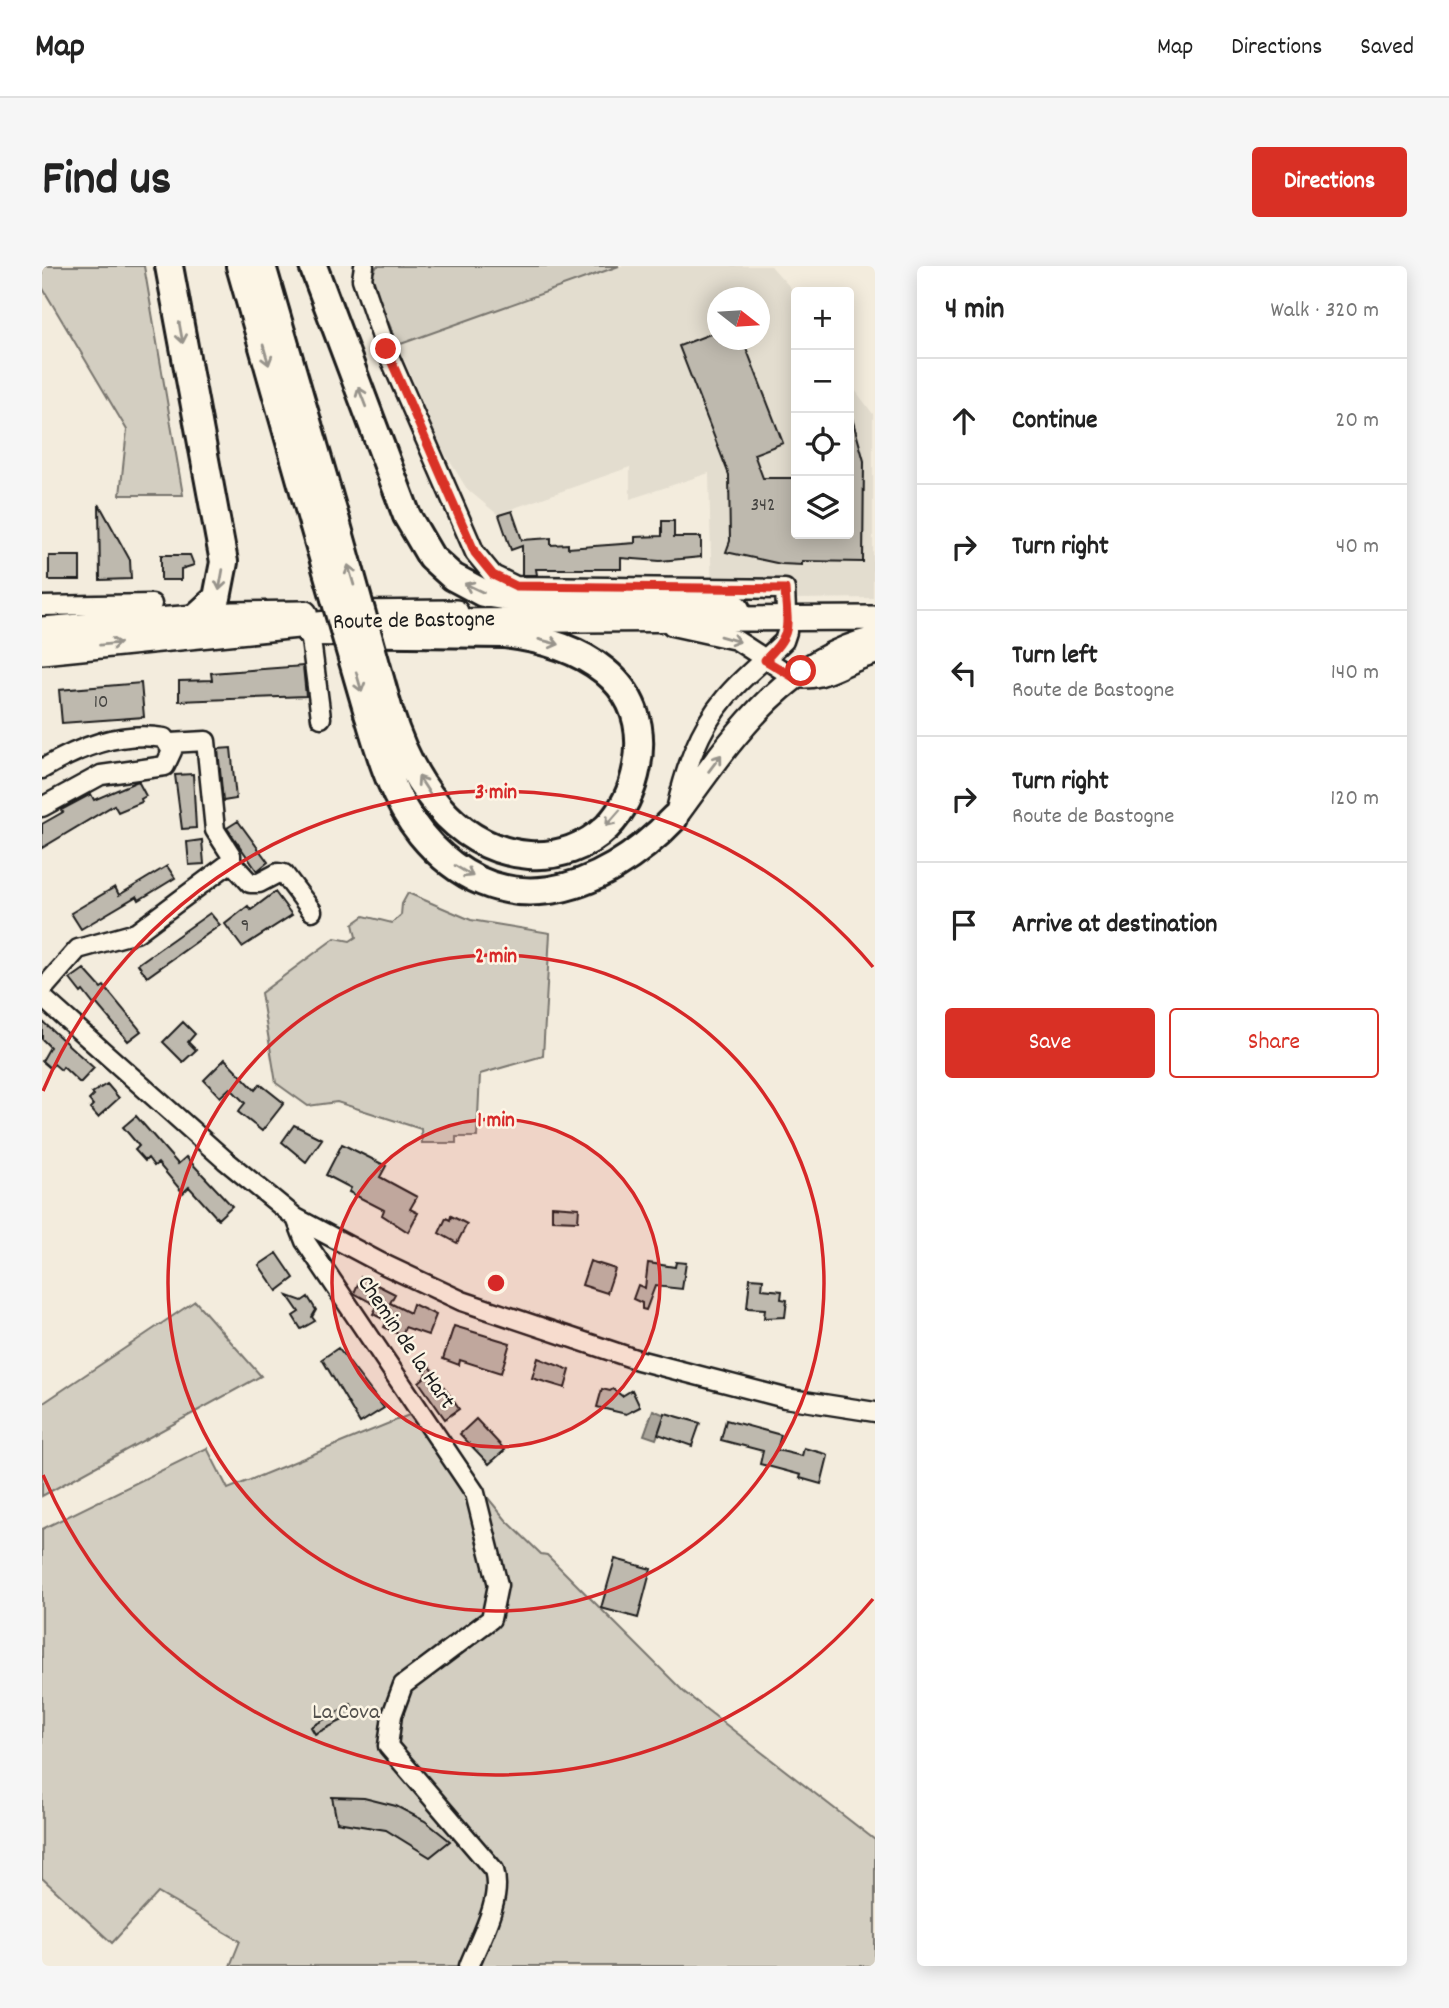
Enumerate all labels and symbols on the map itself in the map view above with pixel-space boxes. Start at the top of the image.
north arrow [707,287,770,350]
one-way arrow [175,321,188,344]
route end [370,333,401,364]
one-way arrow [260,344,273,366]
one-way arrow [355,387,368,409]
house number: 342 [751,493,775,520]
one-way arrow [343,564,356,586]
one-way arrow [214,568,227,591]
one-way arrow [464,580,485,594]
street label: Route de Bastogne [333,604,495,640]
one-way arrow [719,634,741,647]
one-way arrow [537,636,560,649]
one-way arrow [98,638,121,651]
route start [785,655,816,686]
one-way arrow [353,670,366,693]
house number: 10 [94,690,108,717]
one-way arrow [708,754,722,773]
one-way arrow [416,776,431,795]
text: 3 min [475,779,517,809]
one-way arrow [605,809,621,827]
one-way arrow [454,864,474,878]
house number: 9 [241,914,249,941]
text: 2 min [475,943,517,973]
text: 1 min [477,1107,515,1137]
street label: Chemin de la Hart [348,1269,462,1417]
centre of rings [484,1271,508,1295]
park label: La Cova [312,1697,381,1730]

